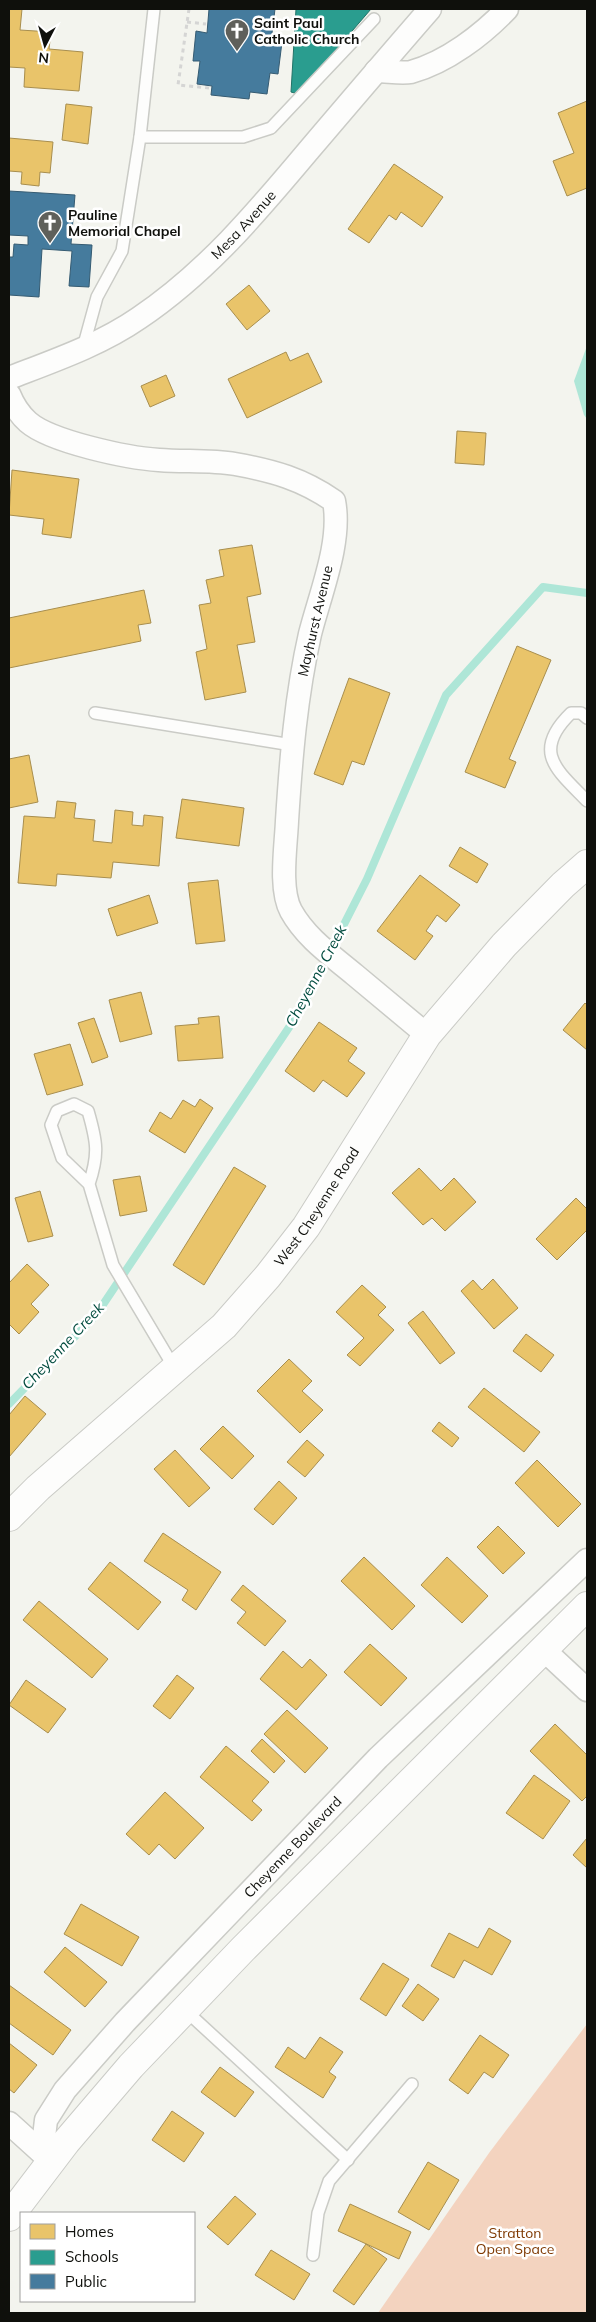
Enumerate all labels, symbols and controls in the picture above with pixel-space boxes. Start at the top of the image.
place label: Saint Paul Catholic Church [254,14,360,48]
church icon: Saint Paul Catholic Church [224,18,250,52]
north arrow [20,20,70,70]
text: N [37,48,50,67]
street label: Mesa Avenue [207,187,280,263]
place label: Pauline Memorial Chapel [68,206,181,240]
church icon: Pauline Memorial Chapel [37,210,63,244]
street label: Mayhurst Avenue [293,564,337,678]
water label: Cheyenne Creek [281,921,351,1030]
street label: West Cheyenne Road [270,1144,363,1270]
water label: Cheyenne Creek [17,1297,109,1393]
street label: Cheyenne Boulevard [240,1793,345,1901]
legend [20,2212,195,2302]
text: Homes [65,2222,114,2241]
park label: Stratton Open Space [476,2224,554,2258]
text: Schools [65,2247,119,2266]
text: Public [65,2272,107,2291]

